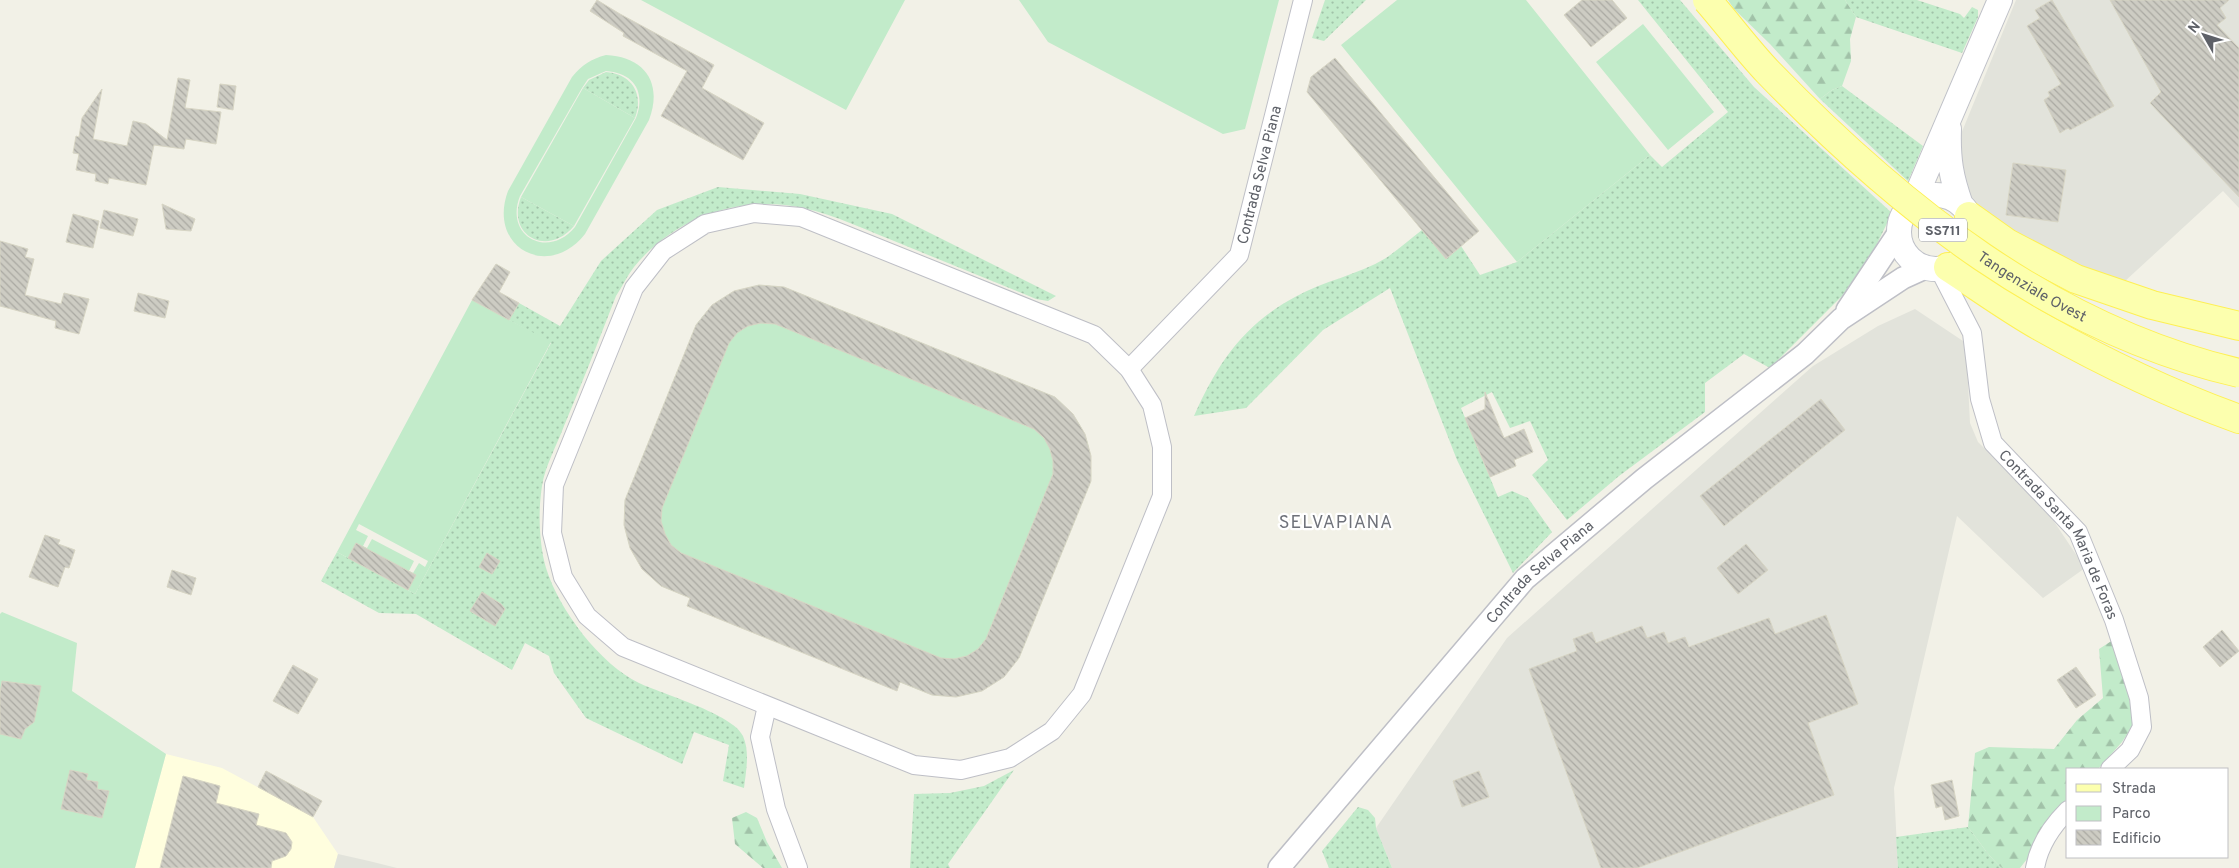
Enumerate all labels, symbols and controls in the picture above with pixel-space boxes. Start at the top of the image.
north arrow [2179,10,2229,60]
text: N [2185,19,2205,37]
street label: Contrada Selva Piana [1234,104,1287,247]
road number: SS711 [1919,218,1967,242]
street label: Tangenziale Ovest [1973,248,2089,327]
street label: Contrada Santa Maria de Foras [1994,447,2121,623]
district label: SELVAPIANA [1279,512,1393,535]
street label: Contrada Selva Piana [1483,517,1598,629]
legend [2066,768,2229,858]
text: Strada [2112,780,2156,799]
text: Parco [2112,805,2151,824]
text: Edificio [2112,830,2161,849]

